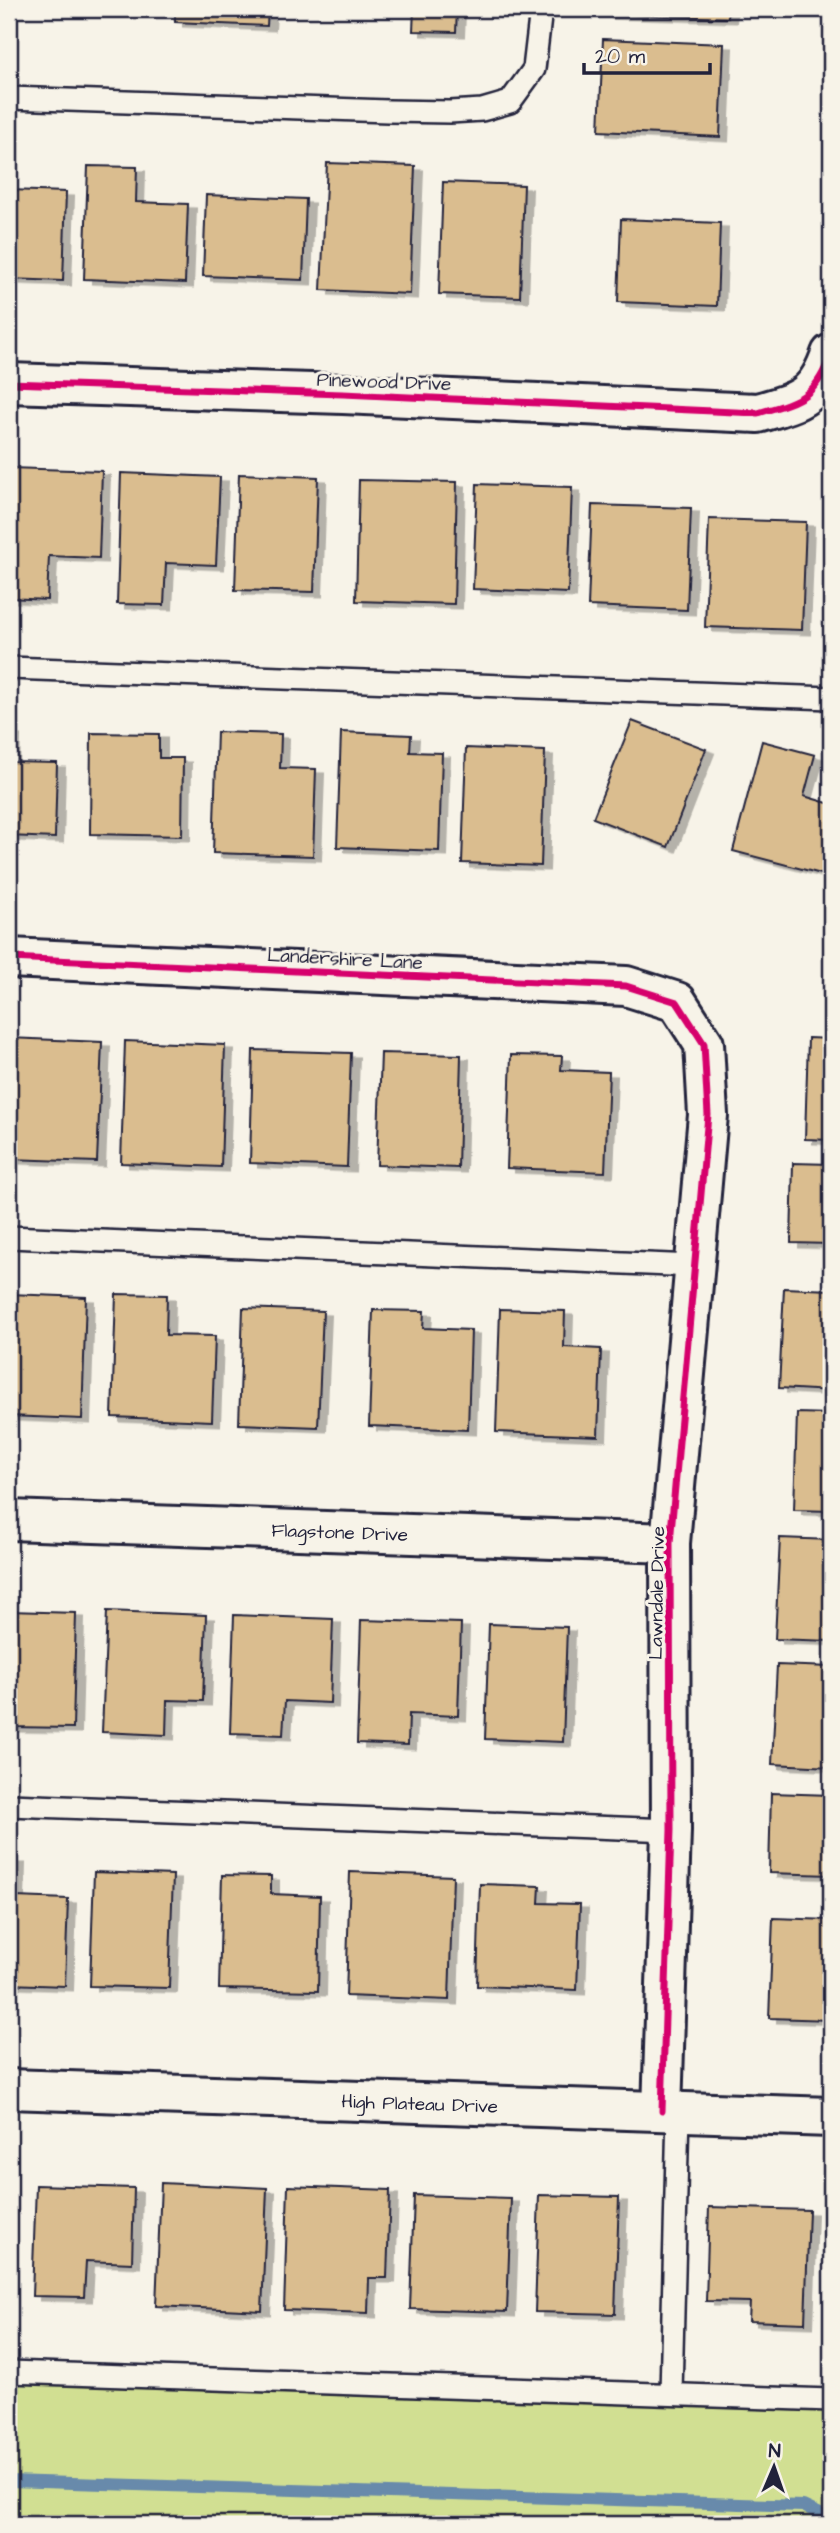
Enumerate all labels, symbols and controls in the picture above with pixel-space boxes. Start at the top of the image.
scale bar [584,32,710,76]
text: 20 m [595,42,646,71]
street label: Pinewood Drive [316,367,452,398]
street label: Landershire Lane [267,942,423,977]
street label: Flagstone Drive [271,1517,409,1549]
street label: Lawndale Drive [643,1526,672,1660]
street label: High Plateau Drive [341,2088,499,2121]
north arrow [738,2432,808,2502]
text: N [768,2438,781,2465]

